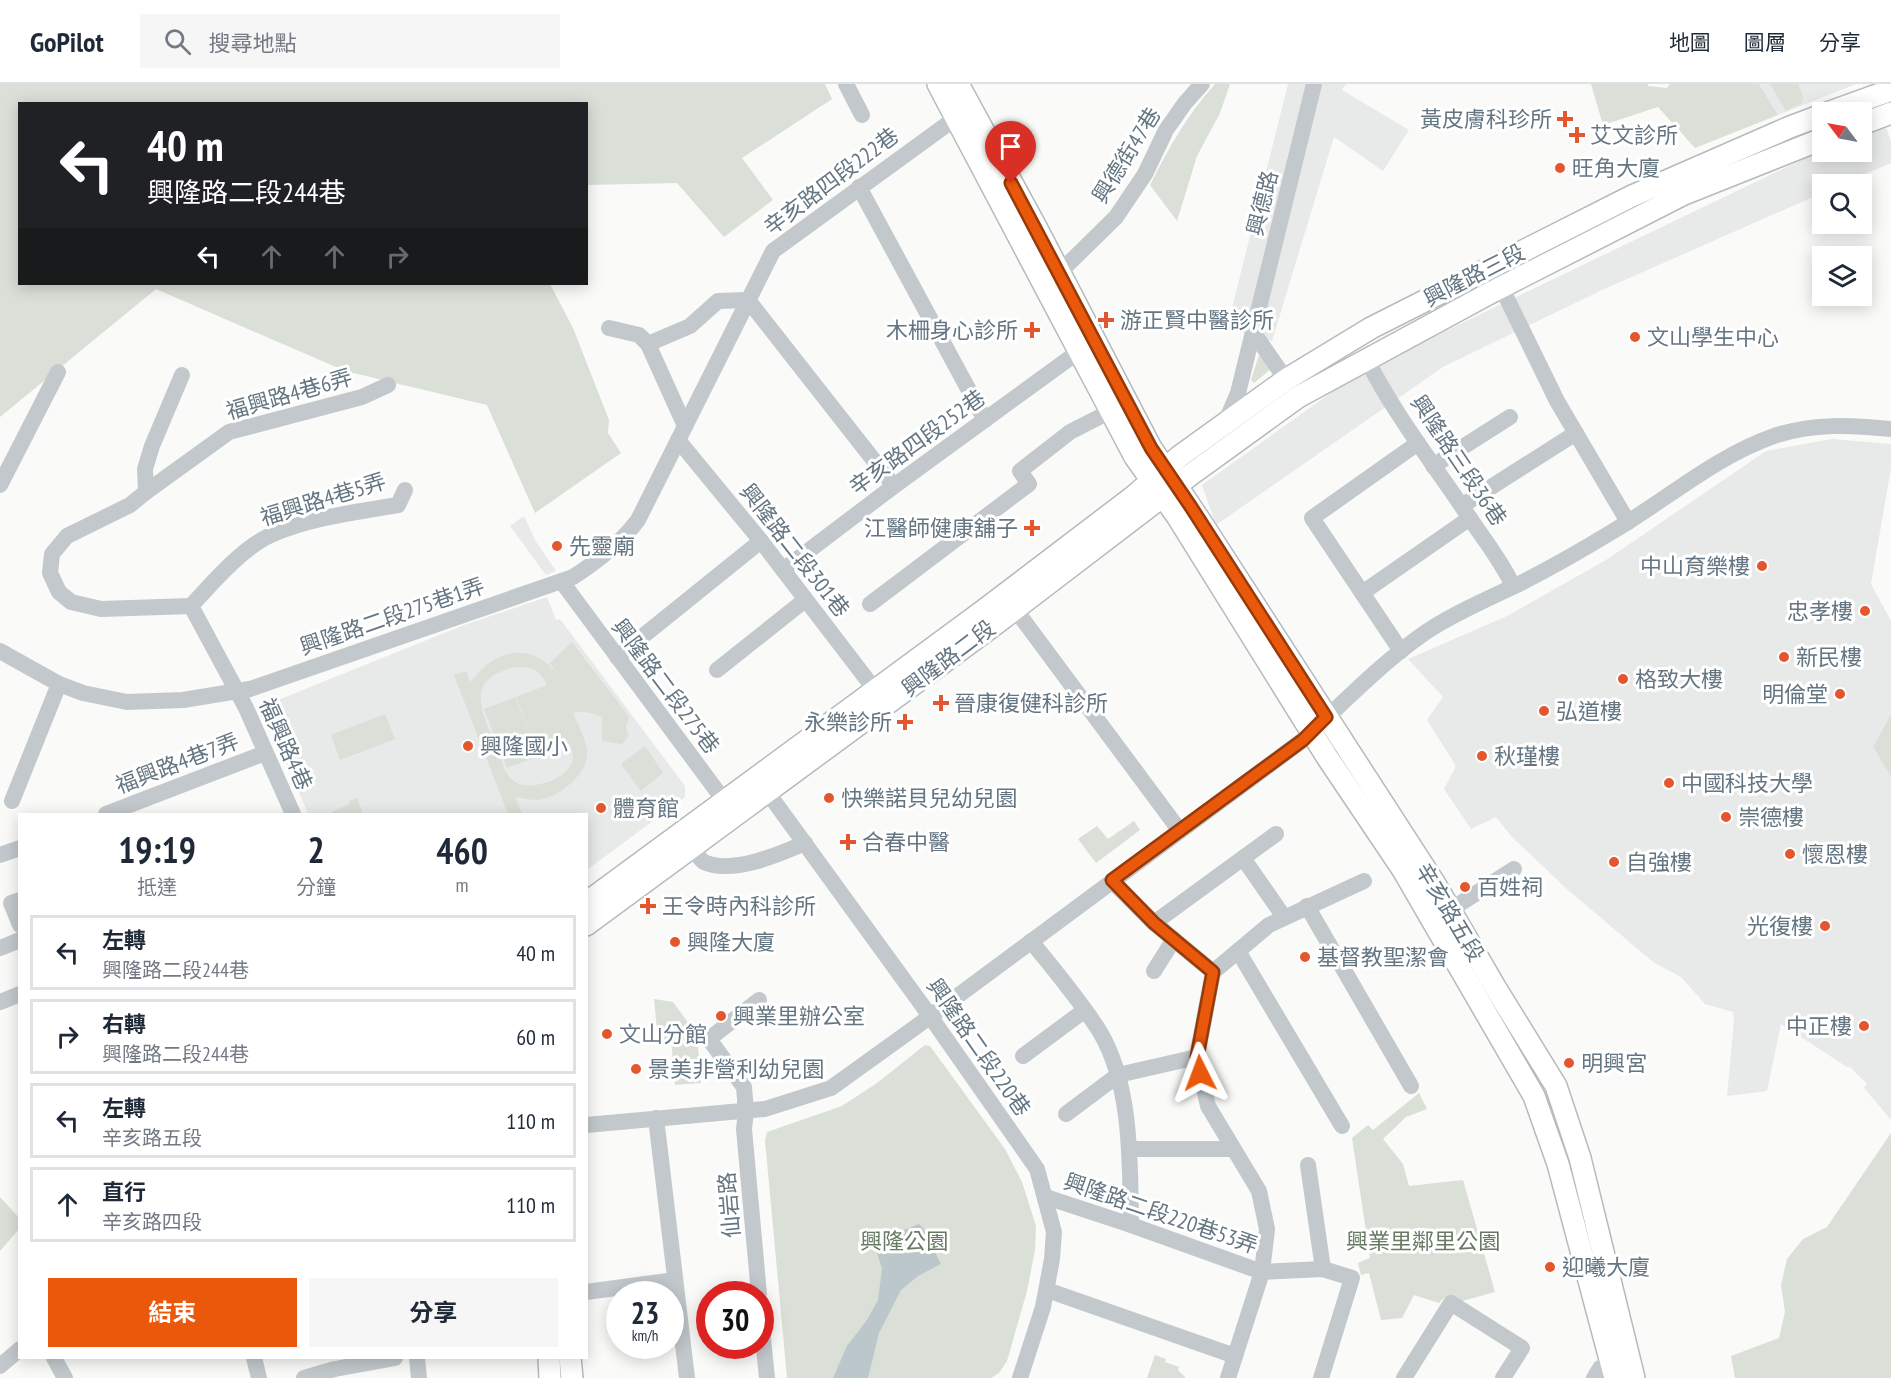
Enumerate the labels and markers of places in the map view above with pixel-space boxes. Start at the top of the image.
place label: 黃皮膚科珍所 [1420,105,1552,133]
marker: 黃皮膚科珍所 [1556,110,1574,128]
pin [985,121,1036,183]
place label: 艾文診所 [1590,121,1678,149]
marker: 艾文診所 [1568,126,1586,144]
place label: 旺角大廈 [1572,154,1660,182]
marker: 旺角大廈 [1553,161,1567,175]
place label: 游正賢中醫診所 [1120,306,1274,334]
marker: 游正賢中醫診所 [1097,311,1115,329]
place label: 木柵身心診所 [886,316,1018,344]
marker: 木柵身心診所 [1023,321,1041,339]
place label: 文山學生中心 [1647,323,1779,351]
marker: 文山學生中心 [1628,330,1642,344]
place label: 江醫師健康舖子 [864,514,1018,542]
marker: 江醫師健康舖子 [1023,519,1041,537]
place label: 先靈廟 [569,532,635,560]
marker: 先靈廟 [550,539,564,553]
place label: 中山育樂樓 [1640,552,1750,580]
marker: 中山育樂樓 [1755,559,1769,573]
place label: 忠孝樓 [1787,597,1853,625]
marker: 忠孝樓 [1858,604,1872,618]
place label: 新民樓 [1796,643,1862,671]
marker: 新民樓 [1777,650,1791,664]
place label: 格致大樓 [1635,665,1723,693]
marker: 格致大樓 [1616,672,1630,686]
place label: 明倫堂 [1762,680,1828,708]
marker: 明倫堂 [1833,687,1847,701]
place label: 晉康復健科診所 [954,689,1108,717]
marker: 晉康復健科診所 [932,694,950,712]
place label: 弘道樓 [1556,697,1622,725]
marker: 弘道樓 [1537,704,1551,718]
place label: 永樂診所 [804,708,892,736]
marker: 永樂診所 [896,713,914,731]
place label: 興隆國小 [480,732,568,760]
marker: 興隆國小 [461,739,475,753]
place label: 秋瑾樓 [1494,742,1560,770]
marker: 秋瑾樓 [1475,749,1489,763]
place label: 中國科技大學 [1681,769,1813,797]
marker: 中國科技大學 [1662,776,1676,790]
place label: 快樂諾貝兒幼兒園 [841,784,1017,812]
marker: 快樂諾貝兒幼兒園 [822,791,836,805]
place label: 體育館 [613,794,679,822]
marker: 體育館 [594,801,608,815]
place label: 崇德樓 [1738,803,1804,831]
marker: 崇德樓 [1719,810,1733,824]
place label: 合春中醫 [862,828,950,856]
marker: 合春中醫 [839,833,857,851]
place label: 懷恩樓 [1802,840,1868,868]
marker: 懷恩樓 [1783,847,1797,861]
place label: 自強樓 [1626,848,1692,876]
marker: 自強樓 [1607,855,1621,869]
place label: 百姓祠 [1477,873,1543,901]
marker: 百姓祠 [1458,880,1472,894]
place label: 王令時內科診所 [662,892,816,920]
marker: 王令時內科診所 [639,897,657,915]
place label: 光復樓 [1747,912,1813,940]
marker: 光復樓 [1818,919,1832,933]
place label: 興隆大廈 [687,928,775,956]
marker: 興隆大廈 [668,935,682,949]
place label: 基督教聖潔會 [1317,943,1449,971]
marker: 基督教聖潔會 [1298,950,1312,964]
place label: 興業里辦公室 [733,1002,865,1030]
marker: 興業里辦公室 [714,1009,728,1023]
place label: 中正樓 [1786,1012,1852,1040]
marker: 中正樓 [1857,1019,1871,1033]
place label: 文山分館 [619,1020,707,1048]
marker: 文山分館 [600,1027,614,1041]
place label: 明興宮 [1581,1049,1647,1077]
place label: 景美非營利幼兒園 [648,1055,824,1083]
marker: 明興宮 [1562,1056,1576,1070]
marker: 景美非營利幼兒園 [629,1062,643,1076]
place label: 迎曦大廈 [1562,1253,1650,1281]
marker: 迎曦大廈 [1543,1260,1557,1274]

